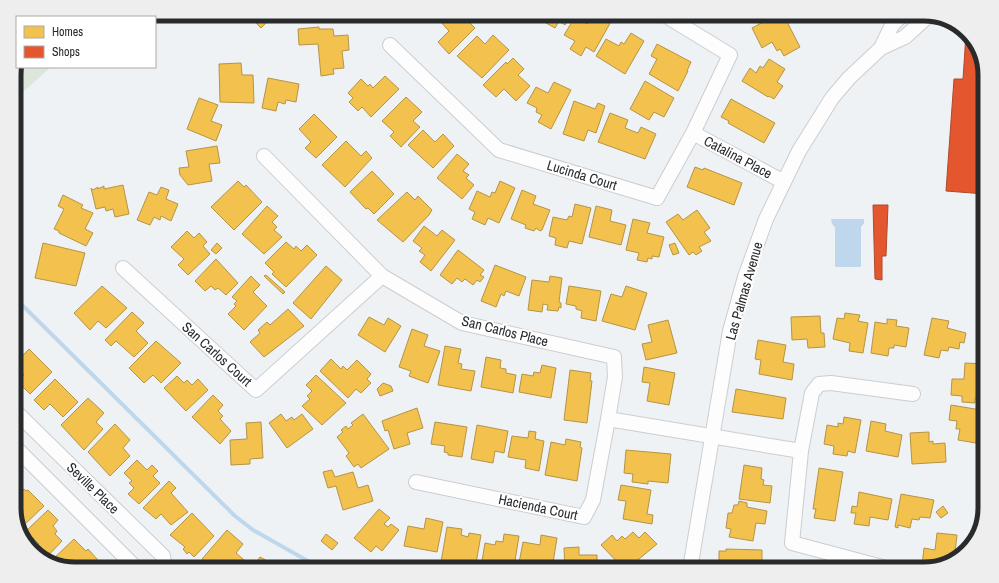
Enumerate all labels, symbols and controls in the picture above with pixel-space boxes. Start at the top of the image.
legend [16,16,156,68]
text: Homes [52,24,83,40]
text: Shops [52,44,80,60]
street label: Catalina Place [701,132,775,182]
street label: Lucinda Court [545,156,619,194]
street label: Las Palmas Avenue [721,240,767,342]
street label: San Carlos Place [460,312,550,350]
street label: San Carlos Court [178,318,256,390]
street label: Seville Place [63,458,123,518]
street label: Hacienda Court [497,490,579,524]

